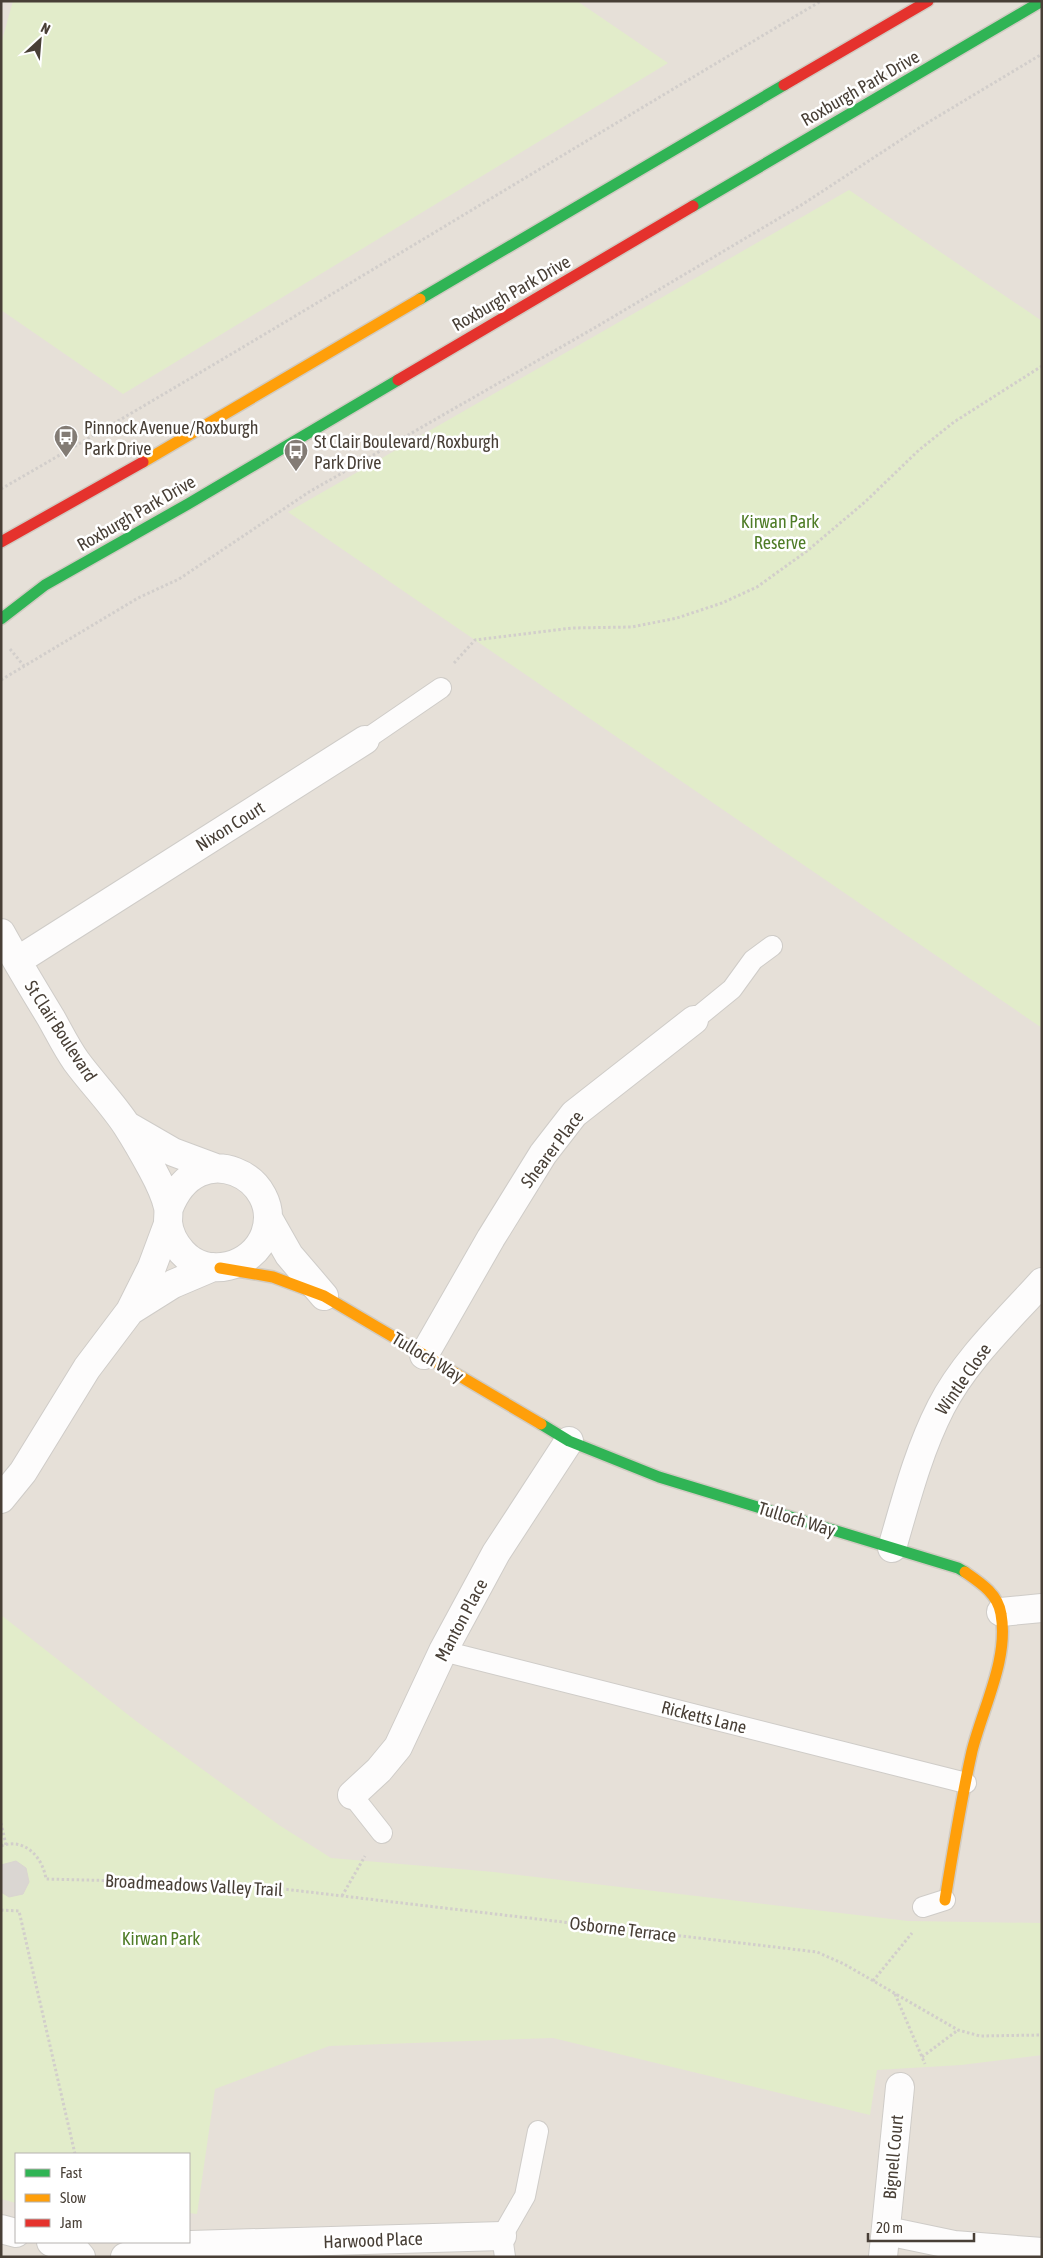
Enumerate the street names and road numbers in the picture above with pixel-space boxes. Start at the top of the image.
street label: Roxburgh Park Drive [797,46,923,130]
street label: Roxburgh Park Drive [448,251,574,335]
street label: Roxburgh Park Drive [73,471,199,555]
street label: Nixon Court [192,797,268,855]
street label: St Clair Boulevard [21,977,101,1085]
street label: Shearer Place [516,1106,588,1192]
street label: Tulloch Way [388,1327,468,1387]
street label: Wintle Close [931,1339,995,1419]
street label: Tulloch Way [756,1497,838,1541]
street label: Manton Place [430,1575,492,1665]
street label: Ricketts Lane [659,1696,749,1738]
street label: Broadmeadows Valley Trail [105,1870,284,1900]
street label: Osborne Terrace [569,1912,677,1946]
street label: Bignell Court [879,2114,907,2200]
street label: Harwood Place [323,2228,423,2252]

